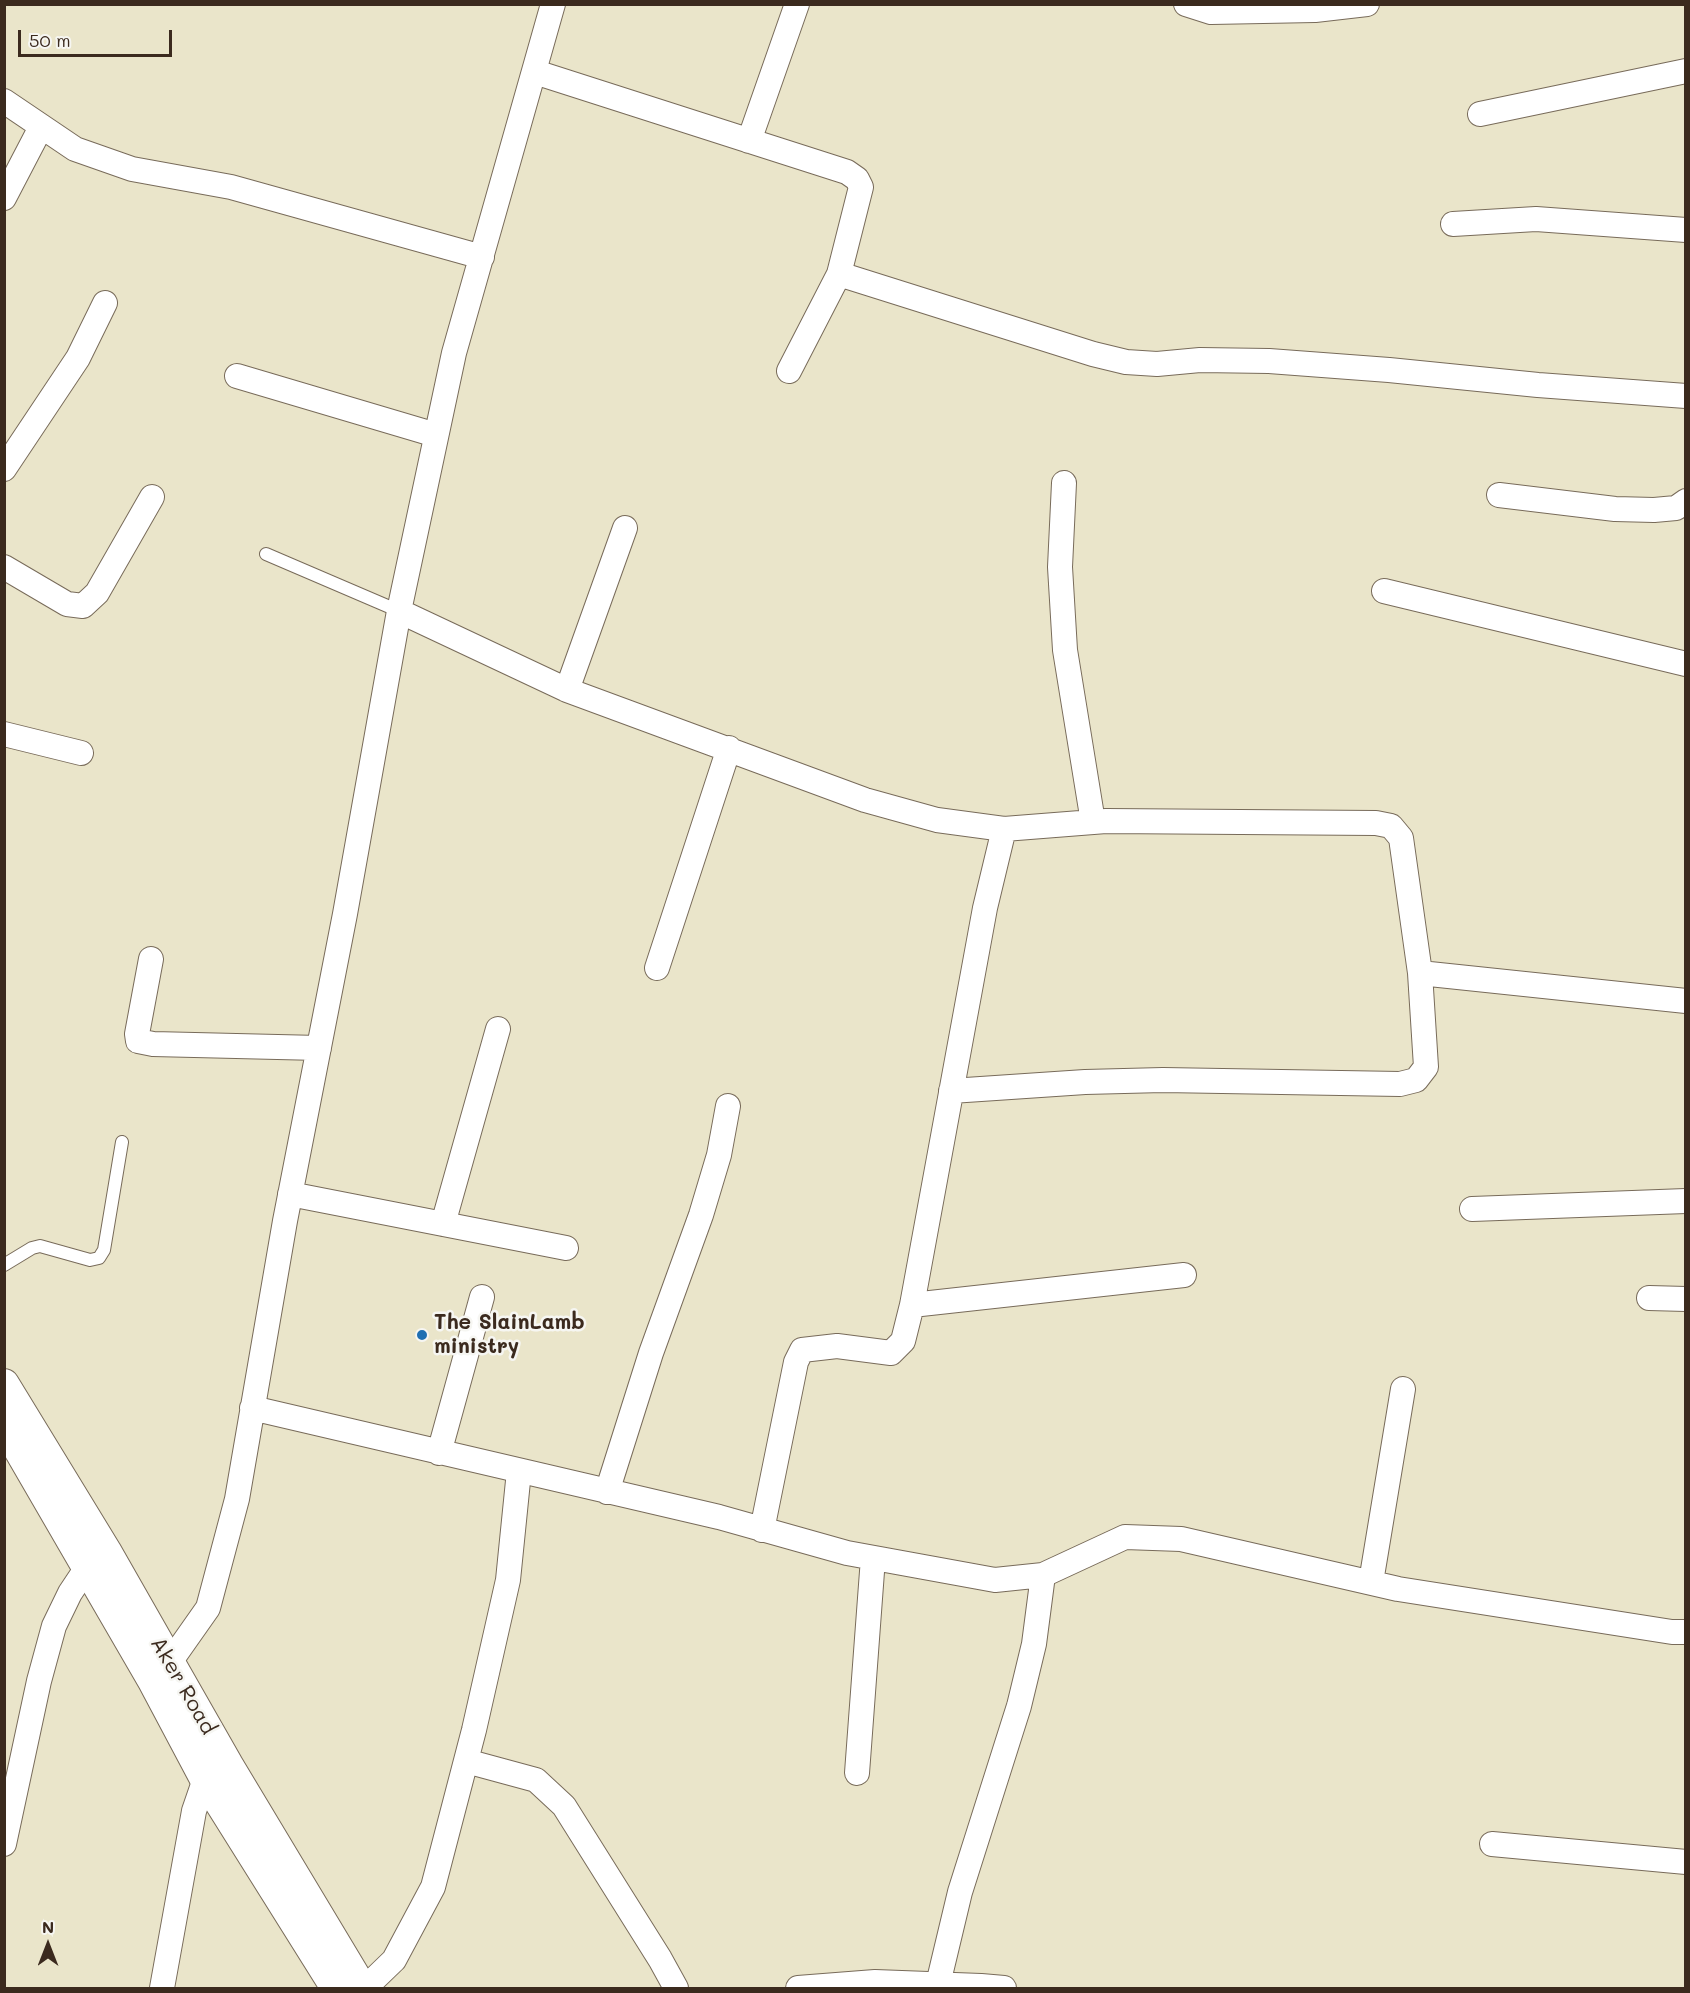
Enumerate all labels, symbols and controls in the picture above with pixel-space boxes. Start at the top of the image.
scale bar [21,18,176,56]
text: 50 m [29,28,71,52]
place label: The SlainLamb ministry [434,1310,585,1360]
marker: The SlainLamb ministry [415,1328,429,1342]
street label: Aker Road [145,1633,221,1739]
north arrow [18,1915,78,1975]
text: N [42,1916,54,1937]

